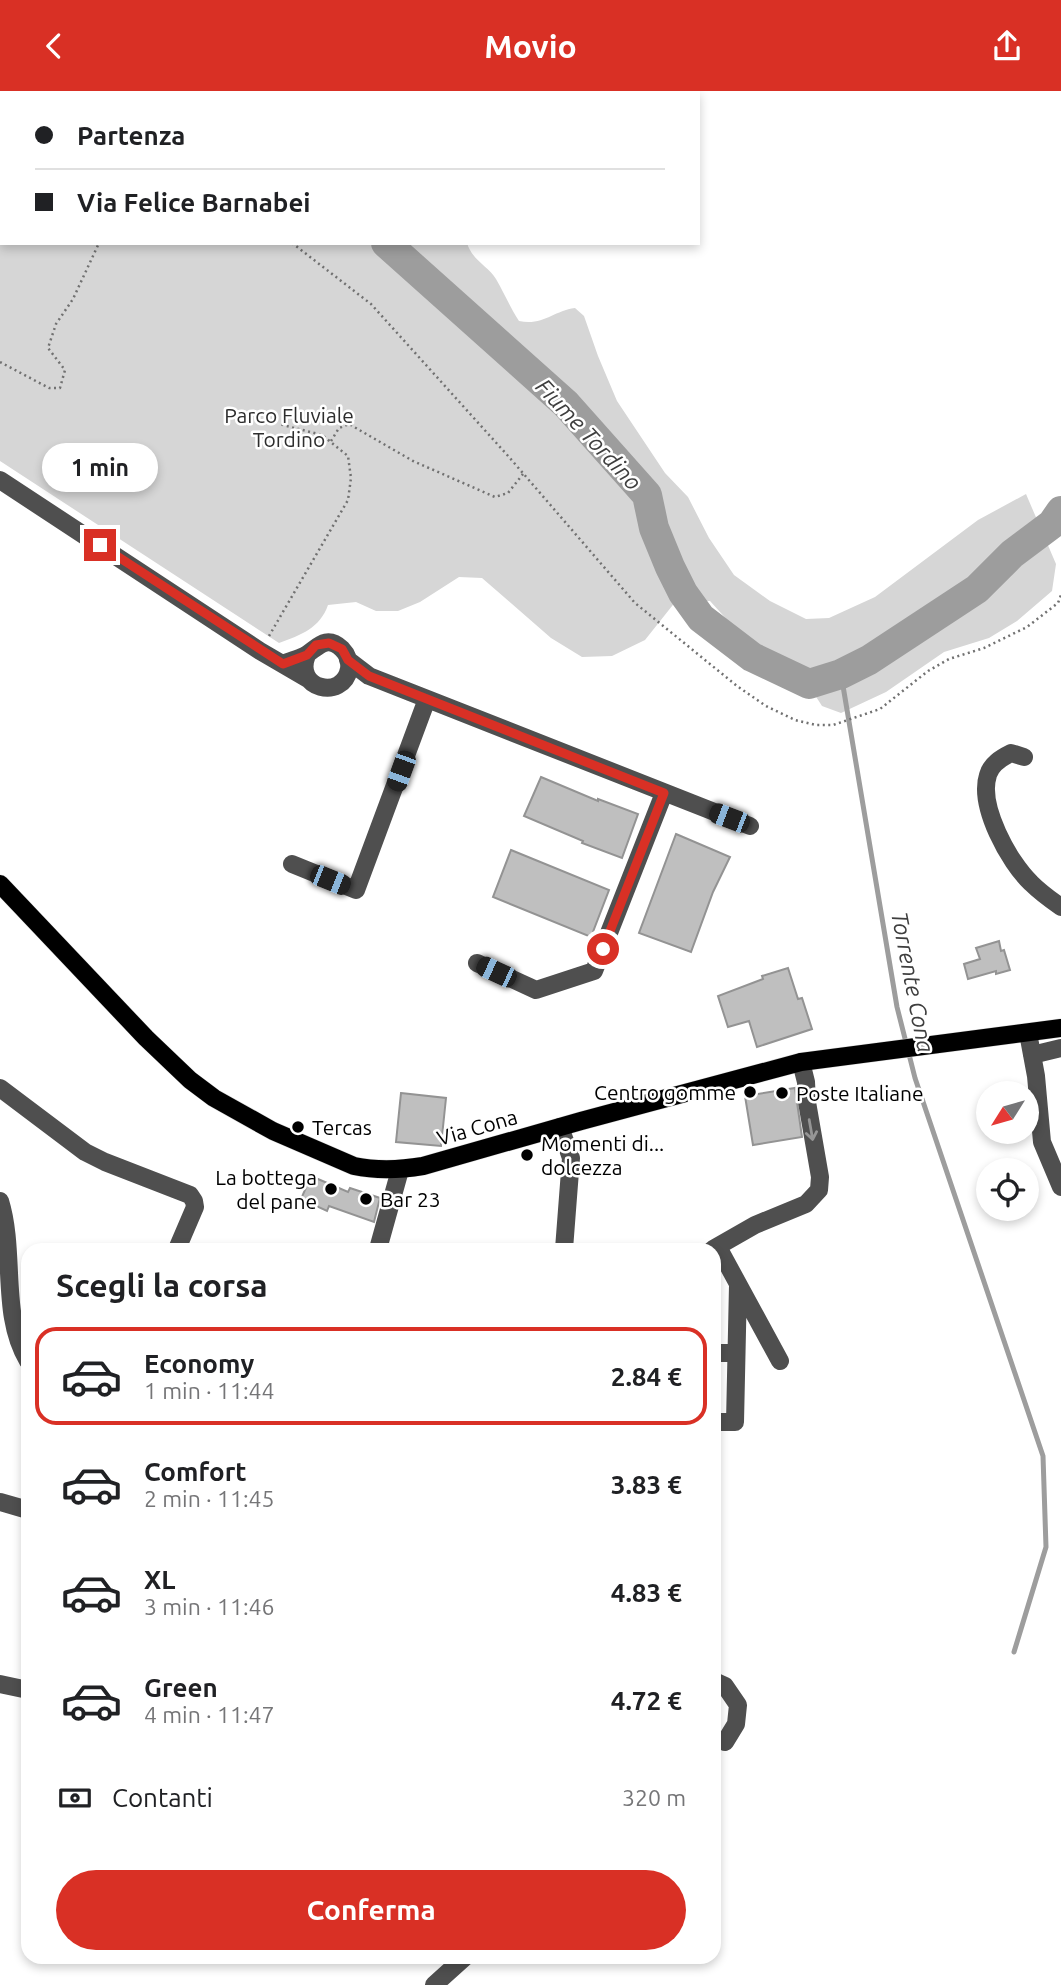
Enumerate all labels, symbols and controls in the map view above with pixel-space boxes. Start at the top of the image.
icon: back [35,27,73,65]
icon: share [988,27,1026,65]
text: Movio [484,28,577,64]
text: Partenza [77,121,185,150]
text: Via Felice Barnabei [77,188,311,217]
water label: Fiume Tordino [531,374,647,494]
park label: Parco Fluviale Tordino [224,403,354,451]
callout: 1 min [42,443,158,493]
text: 1 min [71,455,129,480]
route end [84,529,116,561]
car [384,748,419,794]
car [706,801,753,835]
car [307,862,354,898]
water label: Torrente Cona [887,910,939,1054]
route start [587,933,619,965]
car [473,954,520,990]
place label: Centro gomme [594,1080,736,1104]
place label: Poste Italiane [796,1081,924,1105]
north arrow [976,1081,1040,1145]
map controls [976,1081,1039,1221]
marker: Centro gomme [742,1084,758,1100]
marker: Poste Italiane [774,1085,790,1101]
street label: Via Cona [434,1104,520,1150]
place label: Tercas [312,1115,372,1139]
one-way arrow [805,1118,818,1141]
marker: Tercas [290,1119,306,1135]
place label: Momenti di... dolcezza [541,1131,664,1179]
marker: Momenti di... dolcezza [519,1147,535,1163]
button: locate [976,1158,1039,1221]
place label: La bottega del pane [215,1165,317,1213]
marker: La bottega del pane [323,1181,339,1197]
place label: Bar 23 [380,1187,441,1211]
marker: Bar 23 [358,1191,374,1207]
text: Scegli la corsa [56,1267,268,1303]
icon: car [60,1345,123,1408]
text: Economy [144,1349,254,1378]
text: 2.84 € [611,1362,682,1391]
text: 1 min · 11:44 [144,1378,275,1403]
icon: car [60,1453,123,1516]
text: Comfort [144,1457,247,1486]
text: 3.83 € [611,1470,682,1499]
text: 2 min · 11:45 [144,1486,275,1511]
icon: car [60,1561,123,1624]
text: XL [144,1565,175,1594]
text: 4.83 € [611,1578,682,1607]
text: 3 min · 11:46 [144,1594,275,1619]
icon: car [60,1669,123,1732]
text: Green [144,1673,218,1702]
text: 4.72 € [611,1686,682,1715]
text: 4 min · 11:47 [144,1702,275,1727]
icon: cash [56,1779,94,1817]
text: Contanti [112,1783,213,1812]
text: 320 m [622,1785,686,1810]
button: Conferma [56,1870,686,1950]

